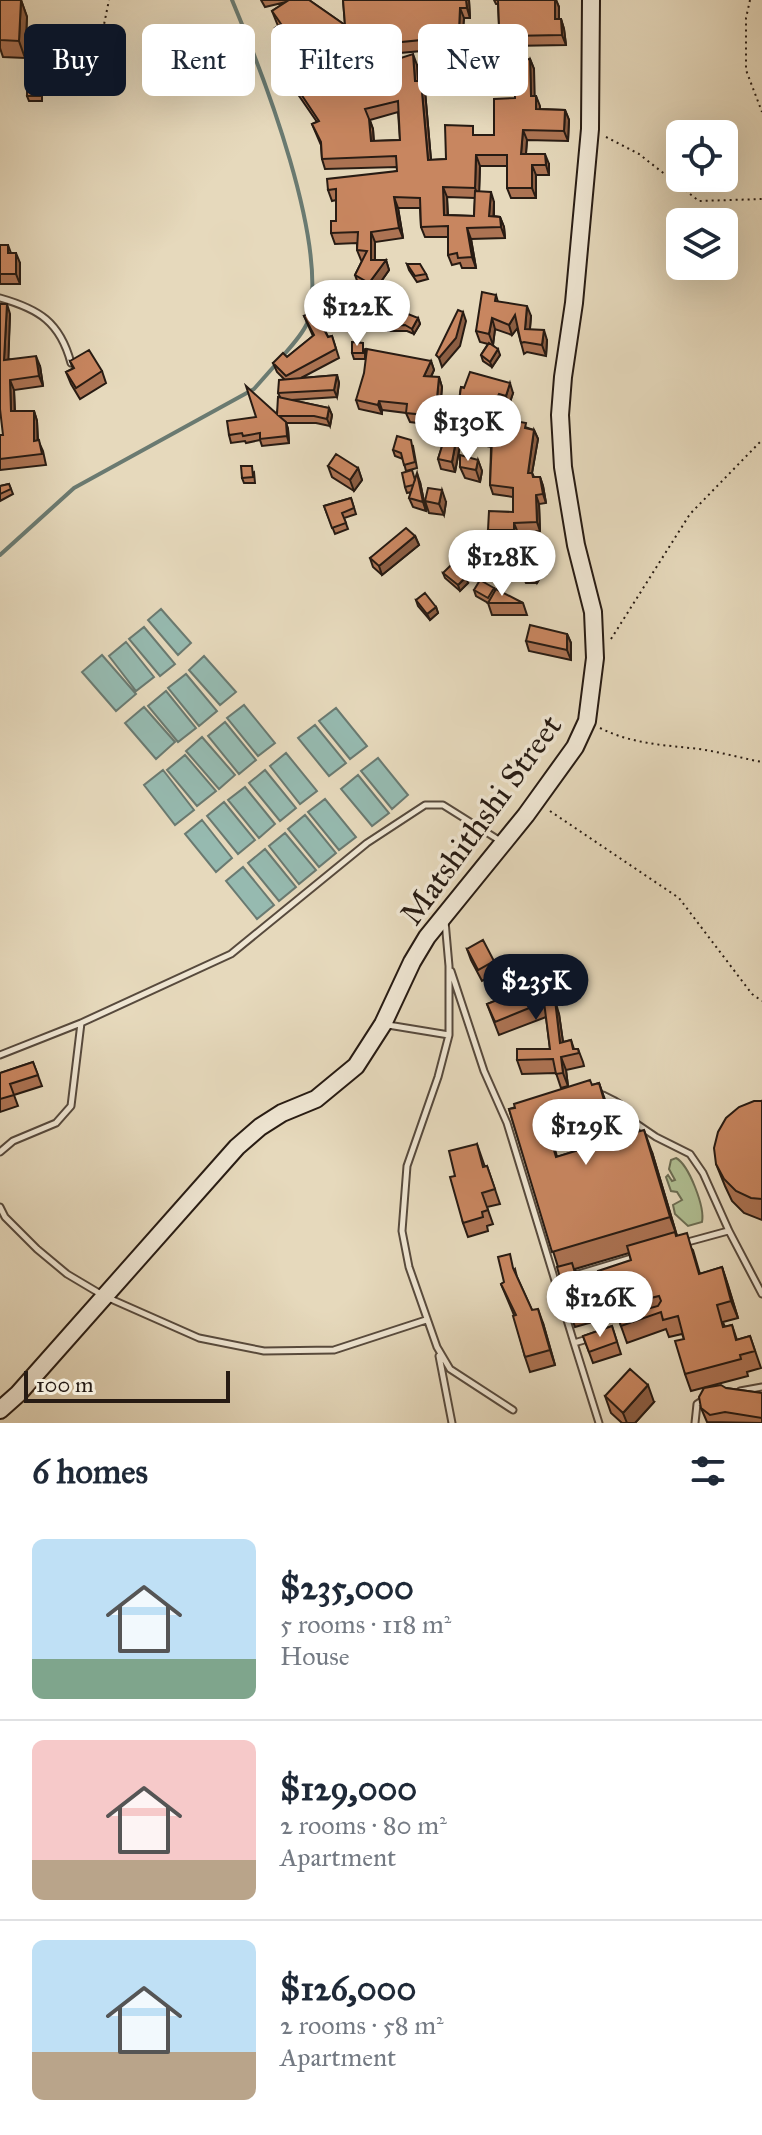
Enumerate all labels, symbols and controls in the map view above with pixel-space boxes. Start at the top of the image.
chip: Buy [24,24,126,96]
chip: Rent [142,24,255,96]
chip: Filters [271,24,402,96]
chip: New [418,24,528,96]
map controls [666,120,738,280]
button: locate [666,120,738,192]
button: layers [666,208,738,280]
pin: $122K [301,280,413,348]
text: $122K [322,290,392,322]
pin: $130K [412,395,524,463]
text: $130K [433,405,503,437]
pin: $128K [446,530,558,598]
text: $128K [467,540,537,572]
street label: Matshithshi Street [392,708,570,932]
pin: $235K [480,954,592,1022]
text: $235K [501,964,571,996]
pin: $129K [530,1099,642,1167]
text: $129K [550,1109,622,1141]
pin: $126K [544,1271,656,1339]
text: $126K [565,1281,635,1313]
scale bar [24,1367,230,1403]
text: 100 m [36,1371,93,1398]
icon: filters [686,1449,730,1493]
text: 6 homes [32,1451,148,1492]
text: $235,000 [280,1567,414,1608]
icon: home [96,1571,192,1667]
text: 5 rooms · 118 m² [280,1608,451,1640]
text: House [280,1640,350,1672]
text: $129,000 [280,1768,417,1809]
icon: home [96,1772,192,1868]
text: 2 rooms · 80 m² [280,1809,447,1841]
text: Apartment [280,1841,396,1873]
text: $126,000 [280,1968,416,2009]
icon: home [96,1972,192,2068]
text: 2 rooms · 58 m² [280,2009,444,2041]
text: Apartment [280,2041,396,2073]

